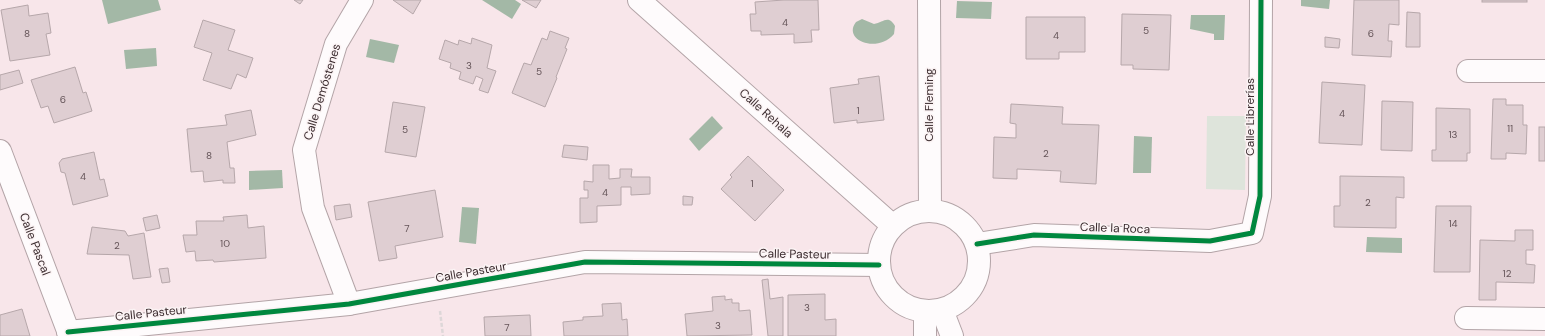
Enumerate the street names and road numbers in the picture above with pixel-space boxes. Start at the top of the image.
street label: Calle Demóstenes [300,42,344,142]
street label: Calle Fleming [921,68,937,142]
street label: Calle Librerías [1242,78,1258,156]
street label: Calle Rehala [736,85,796,141]
street label: Calle Pascal [16,210,54,278]
street label: Calle la Roca [1080,219,1150,237]
street label: Calle Pasteur [759,245,832,263]
street label: Calle Pasteur [434,258,508,286]
street label: Calle Pasteur [114,301,188,325]

